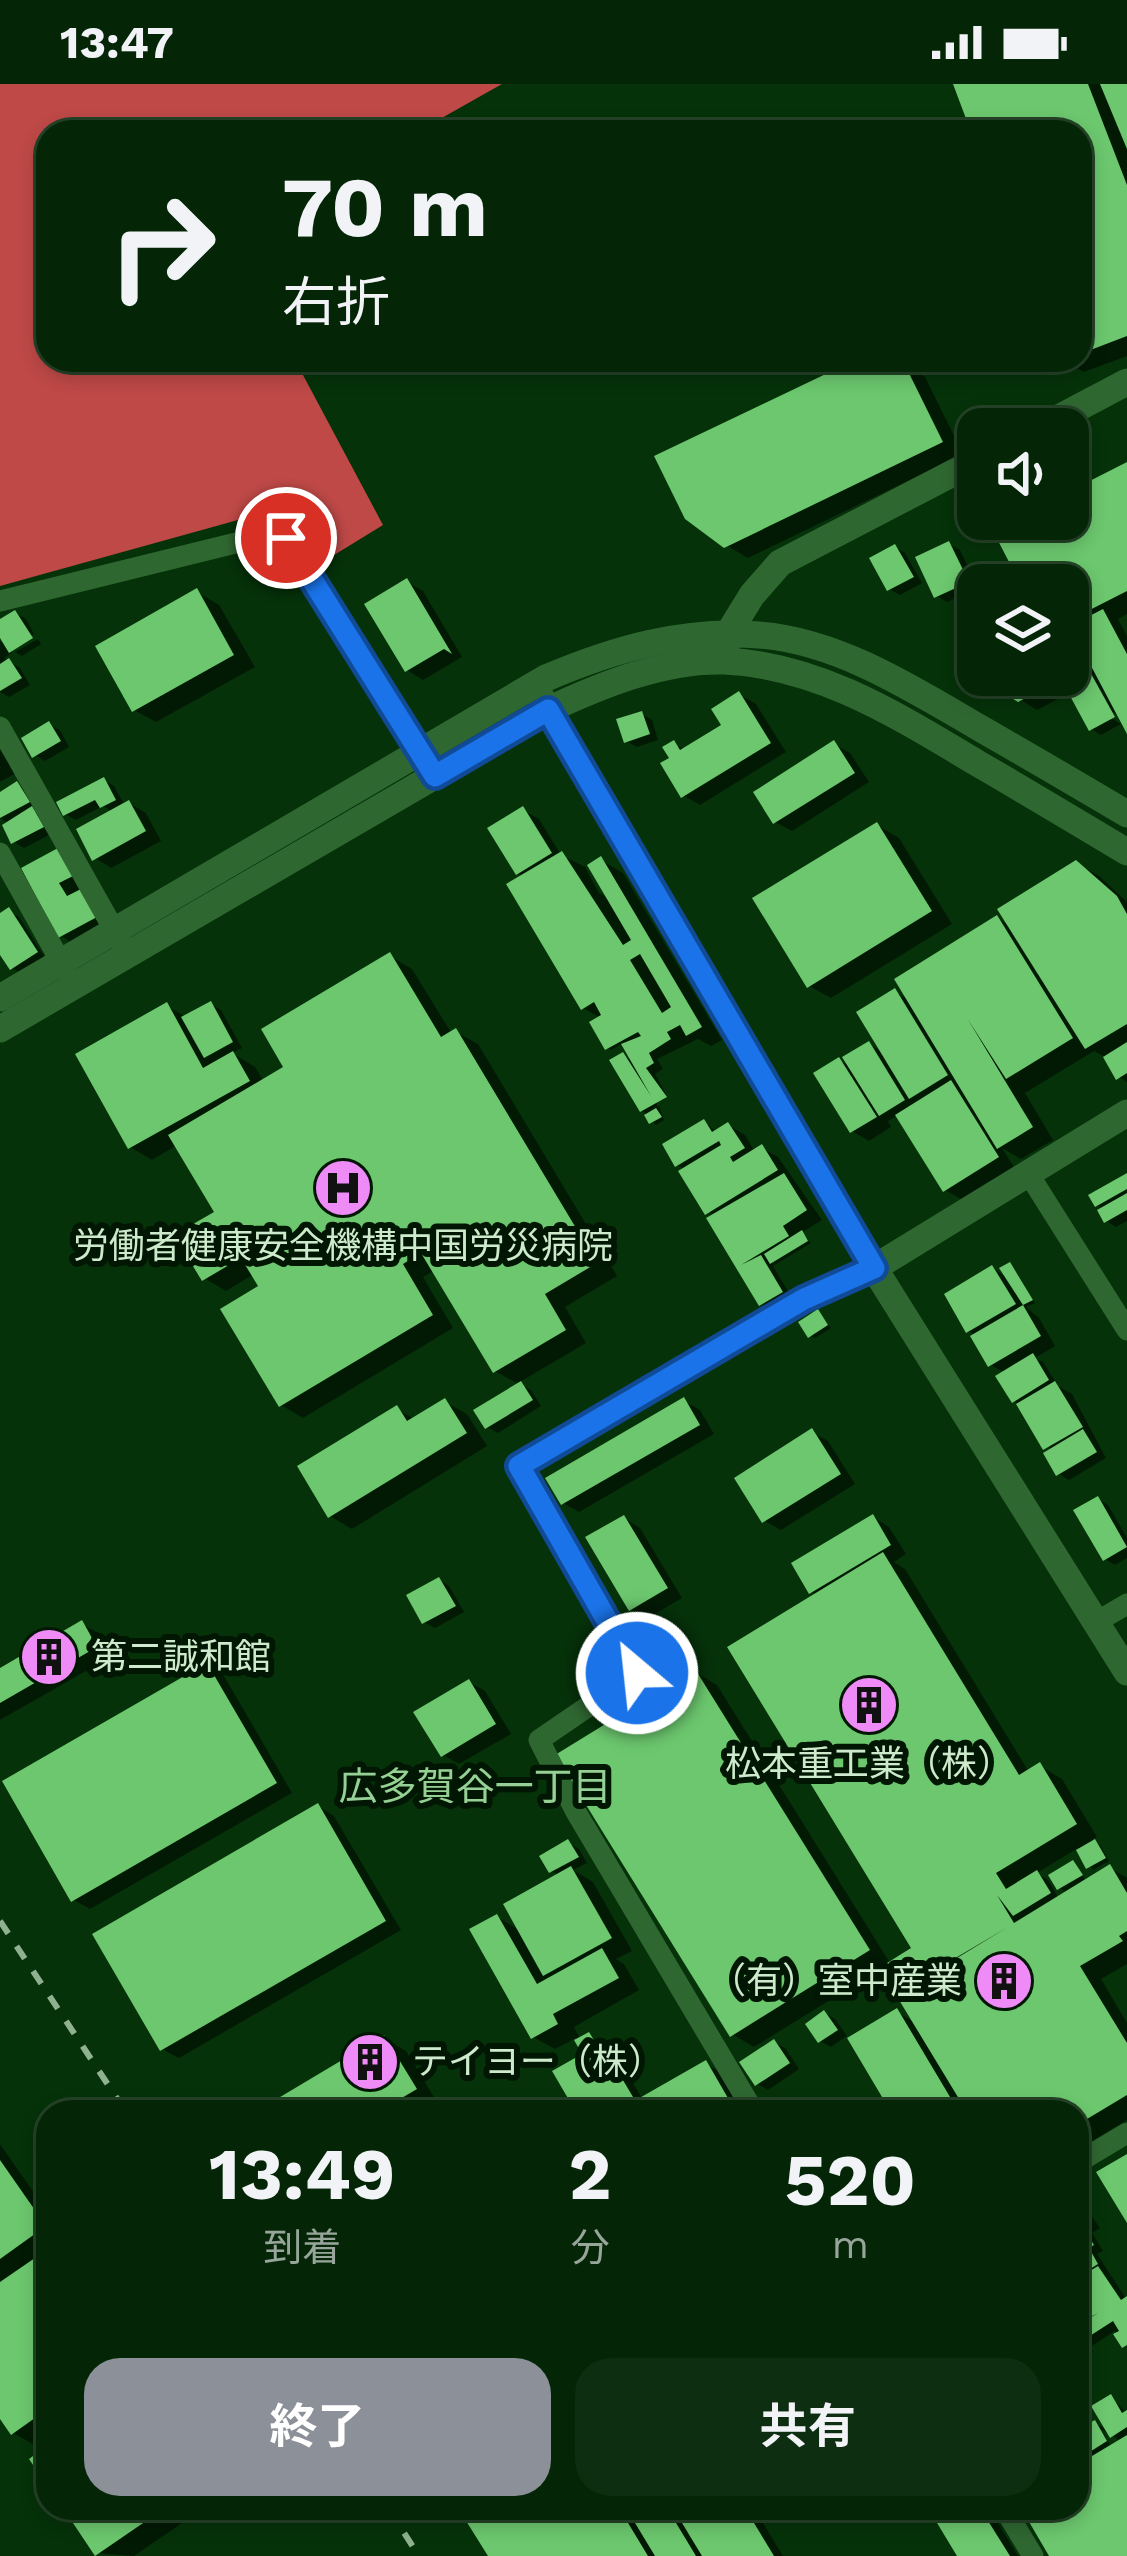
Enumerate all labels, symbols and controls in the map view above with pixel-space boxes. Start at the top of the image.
text: 13:47 [60,16,174,69]
text: 70 m [282,158,488,256]
icon: right [84,168,240,324]
text: 右折 [282,271,390,334]
map controls [957,408,1089,696]
button: sound [957,408,1089,540]
pin [235,487,337,589]
icon: arrive [253,505,319,571]
button: layers [957,564,1089,696]
hospital icon: 労働者健康安全機構中国労災病院 [312,1157,374,1219]
place label: 労働者健康安全機構中国労災病院 [73,1225,613,1267]
position arrow [574,1610,700,1736]
building icon: 第二誠和館 [18,1626,80,1688]
place label: 第二誠和館 [91,1636,271,1678]
building icon: 松本重工業（株） [838,1674,900,1736]
place label: 松本重工業（株） [725,1743,1013,1785]
district label: 広多賀谷一丁目 [338,1764,612,1809]
building icon: （有）室中産業 [973,1950,1035,2012]
place label: （有）室中産業 [710,1960,962,2002]
building icon: テイヨー（株） [339,2031,401,2093]
place label: テイヨー（株） [412,2041,664,2083]
text: 13:49 [209,2132,395,2216]
text: 2 [569,2132,611,2216]
text: 520 [785,2138,916,2222]
text: m [832,2222,869,2267]
text: 到着 [263,2225,341,2270]
text: 分 [571,2225,610,2270]
button: 終了 [84,2358,551,2496]
button: 共有 [575,2358,1041,2496]

